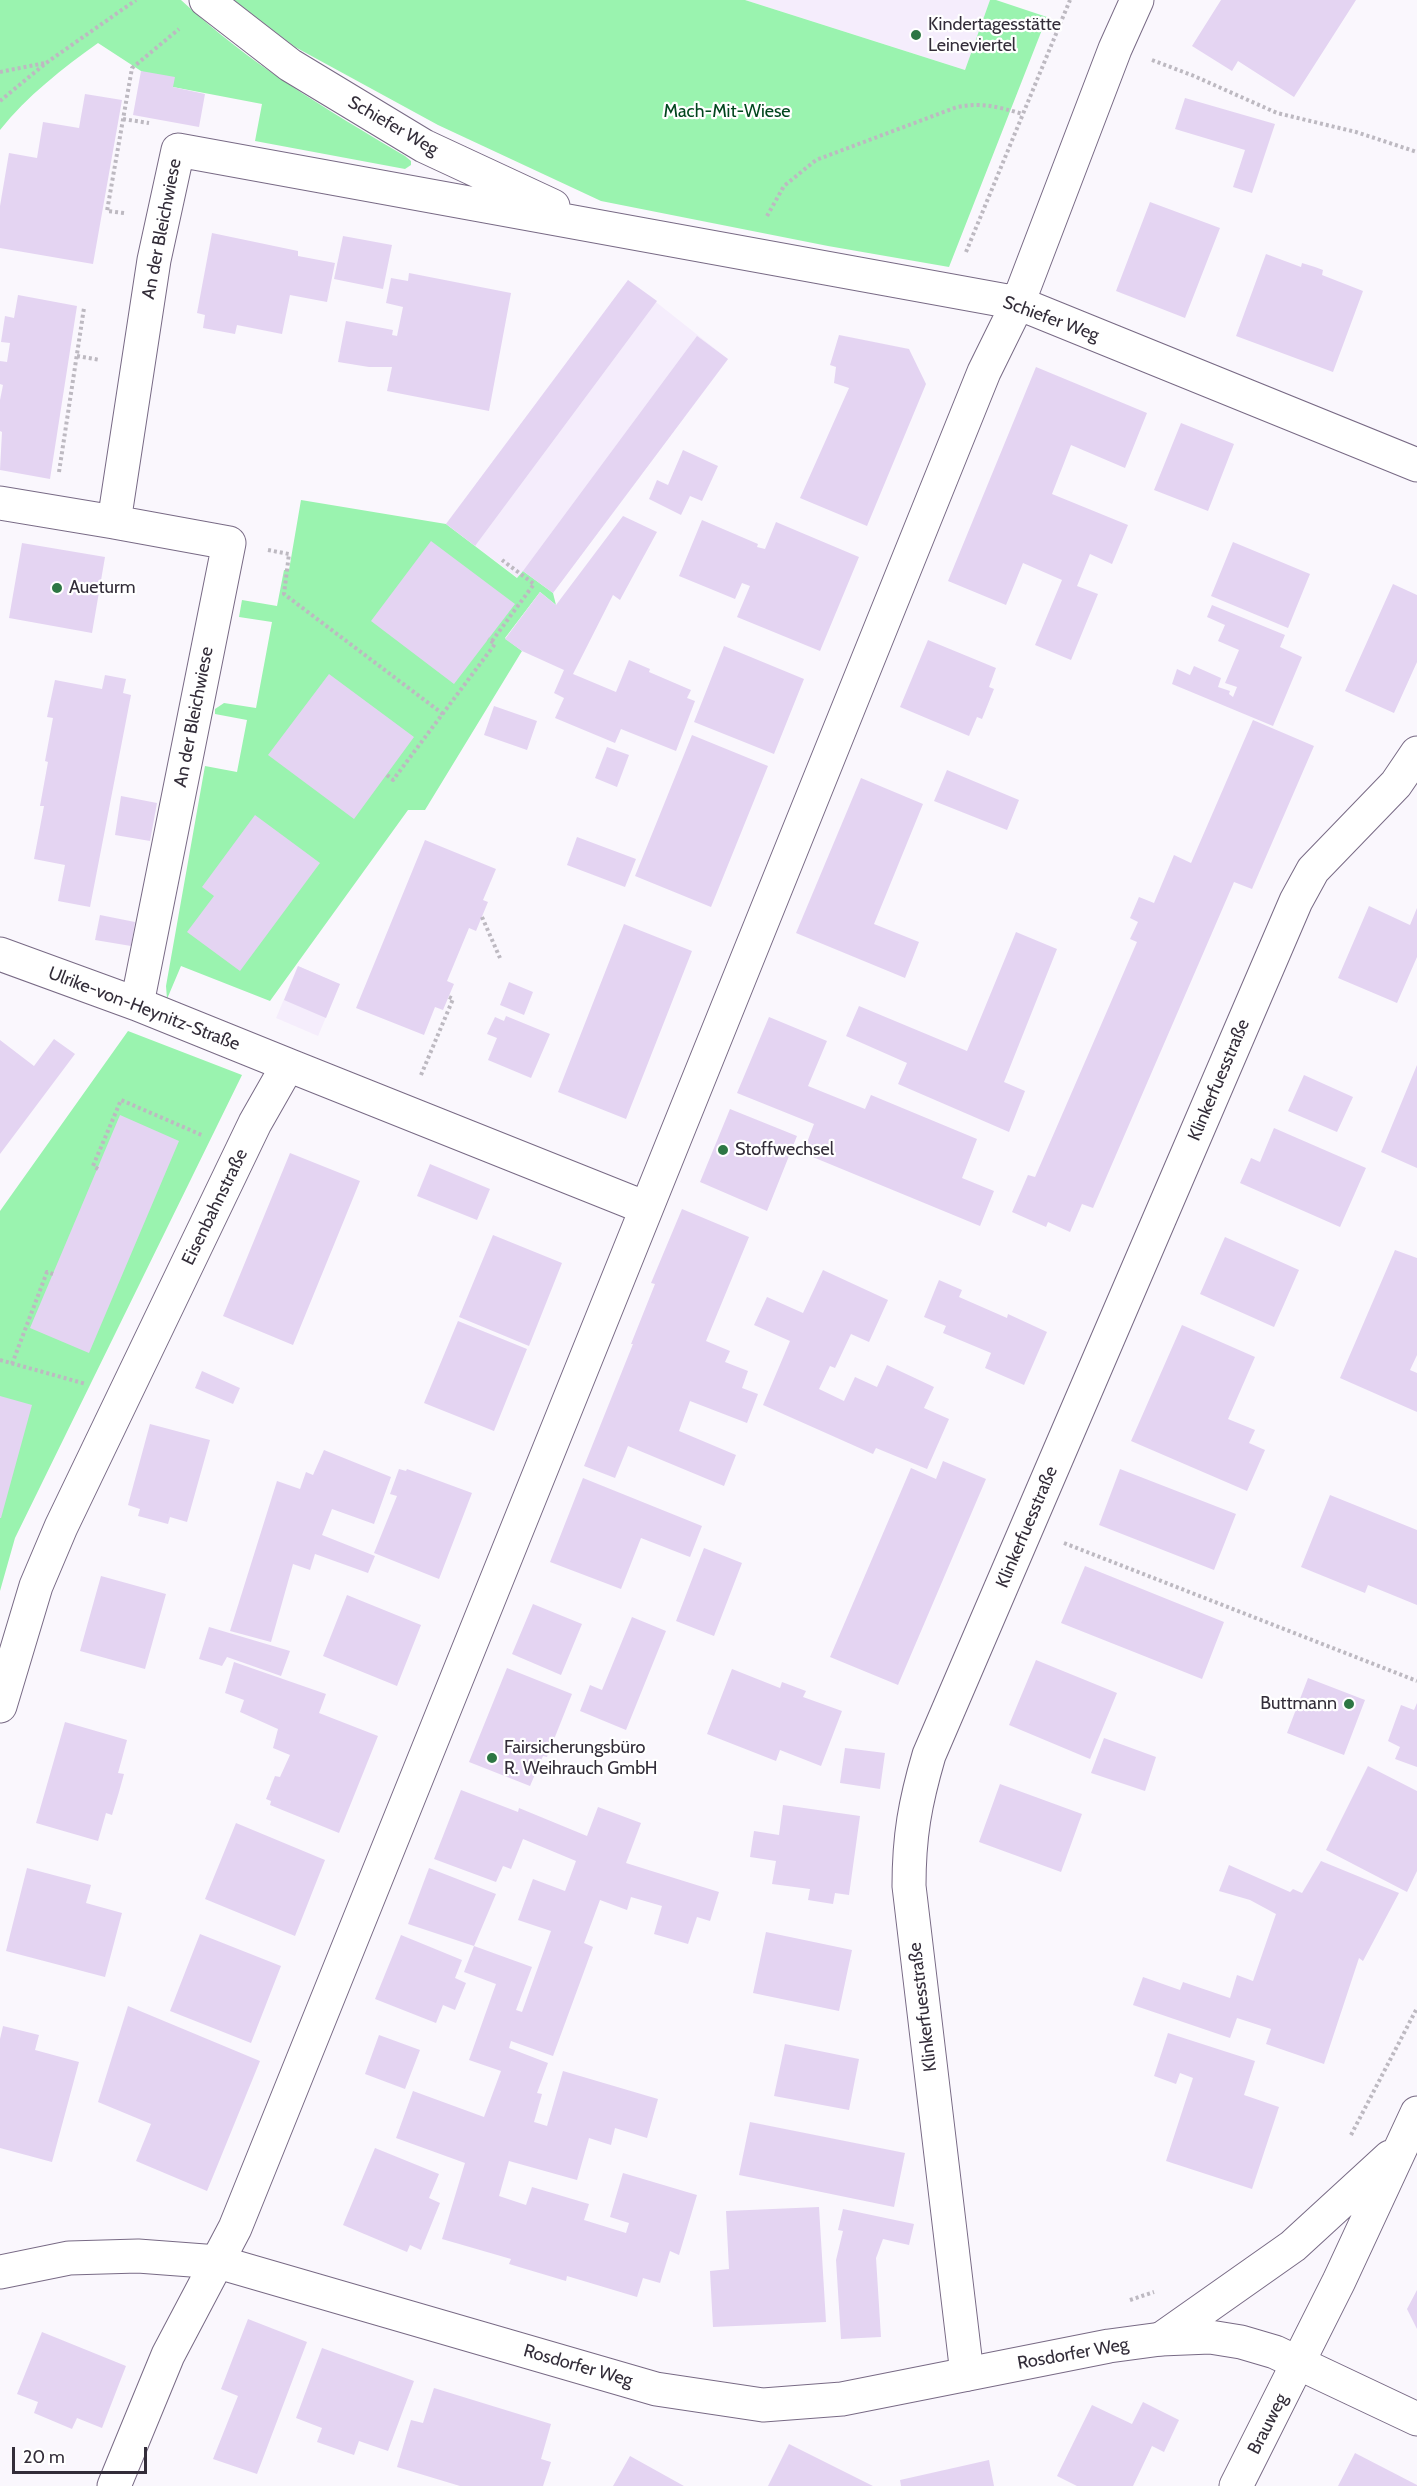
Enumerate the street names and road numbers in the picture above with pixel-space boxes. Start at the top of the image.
street label: Schiefer Weg [344,91,442,161]
street label: An der Bleichwiese [138,157,186,301]
street label: Schiefer Weg [1000,292,1102,346]
street label: An der Bleichwiese [170,645,218,789]
street label: Ulrike-von-Heynitz-Straße [45,962,243,1056]
street label: Klinkerfuesstraße [1184,1016,1254,1144]
street label: Eisenbahnstraße [178,1145,252,1269]
street label: Klinkerfuesstraße [992,1463,1062,1591]
street label: Klinkerfuesstraße [904,1941,942,2073]
street label: Rosdorfer Weg [1016,2334,1130,2374]
street label: Rosdorfer Weg [521,2340,635,2392]
street label: Brauweg [1244,2390,1292,2458]

